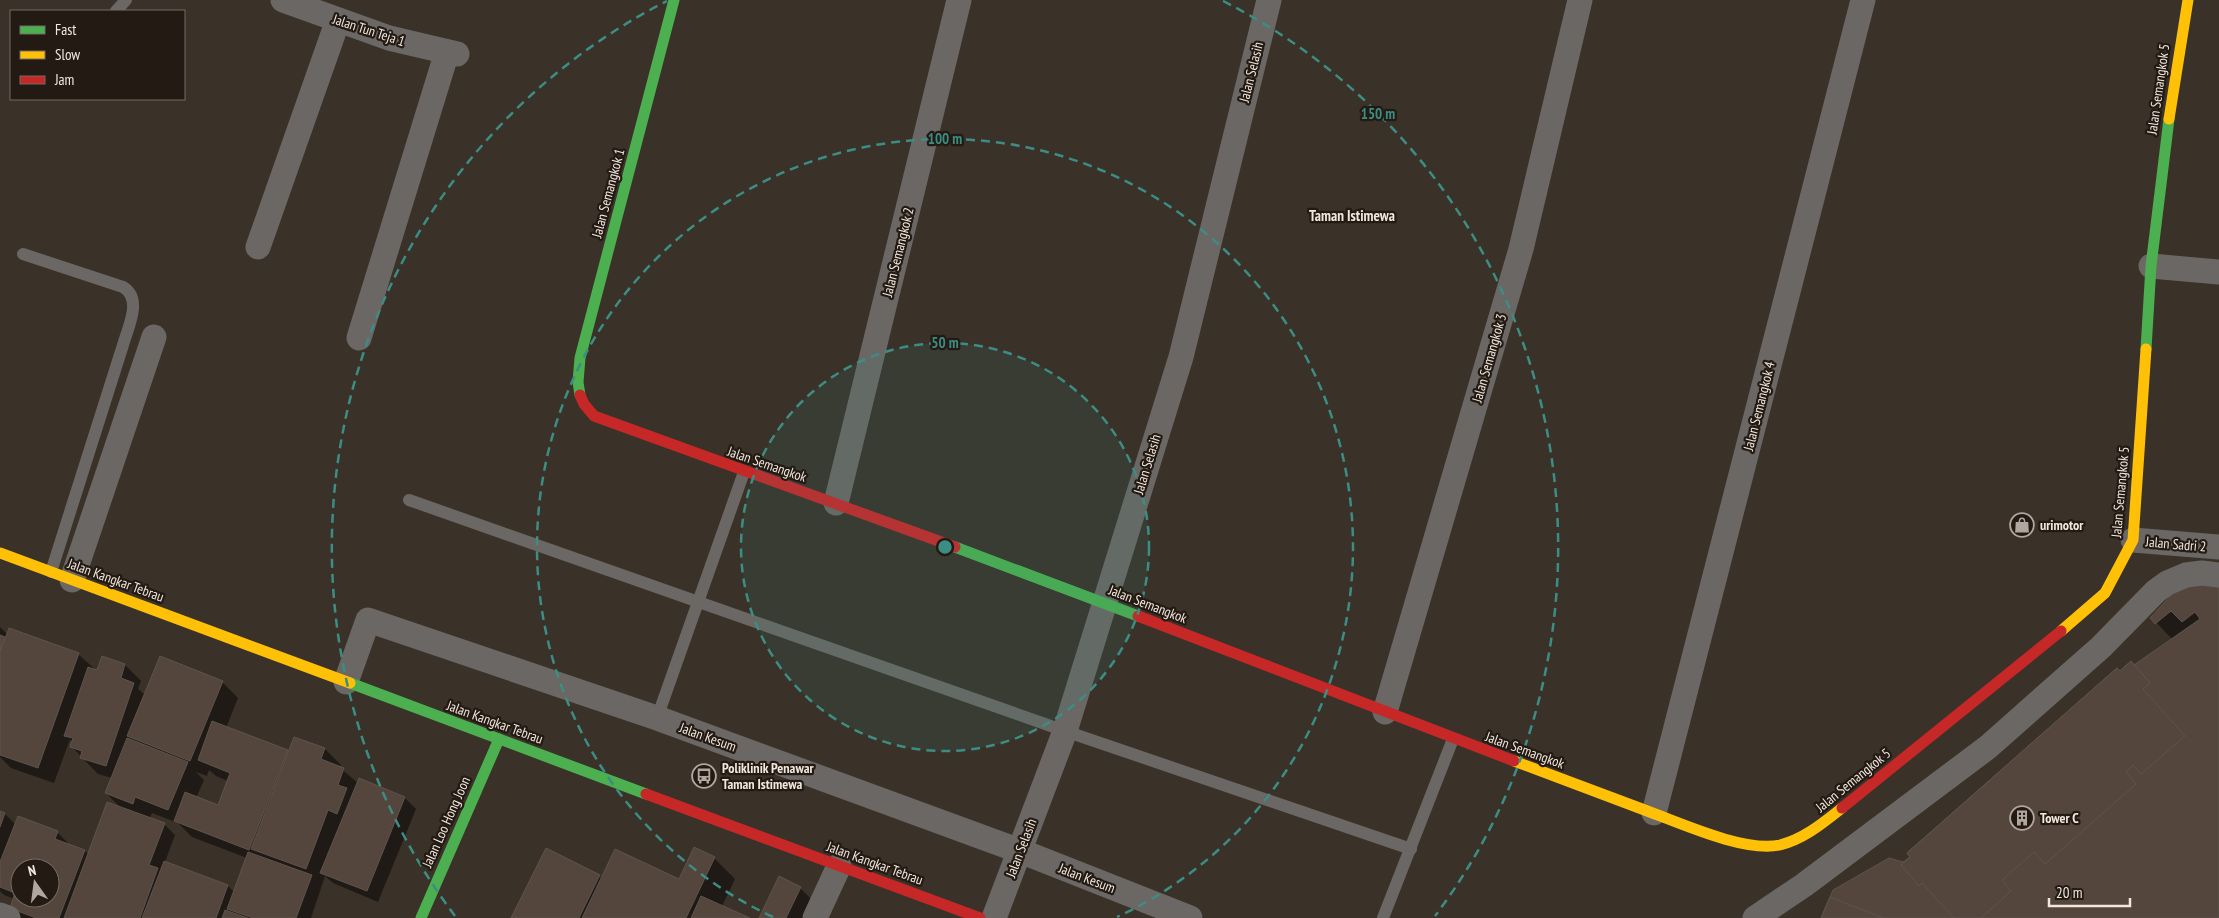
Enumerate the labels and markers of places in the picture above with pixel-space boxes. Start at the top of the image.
shop icon: urimotor [2009,512,2035,538]
place label: urimotor [2040,516,2084,534]
centre of rings [936,538,954,556]
place label: Poliklinik Penawar Taman Istimewa [722,759,815,793]
bus stop icon: Poliklinik Penawar Taman Istimewa [691,763,717,789]
building icon: Tower C [2009,805,2035,831]
place label: Tower C [2040,809,2079,827]

